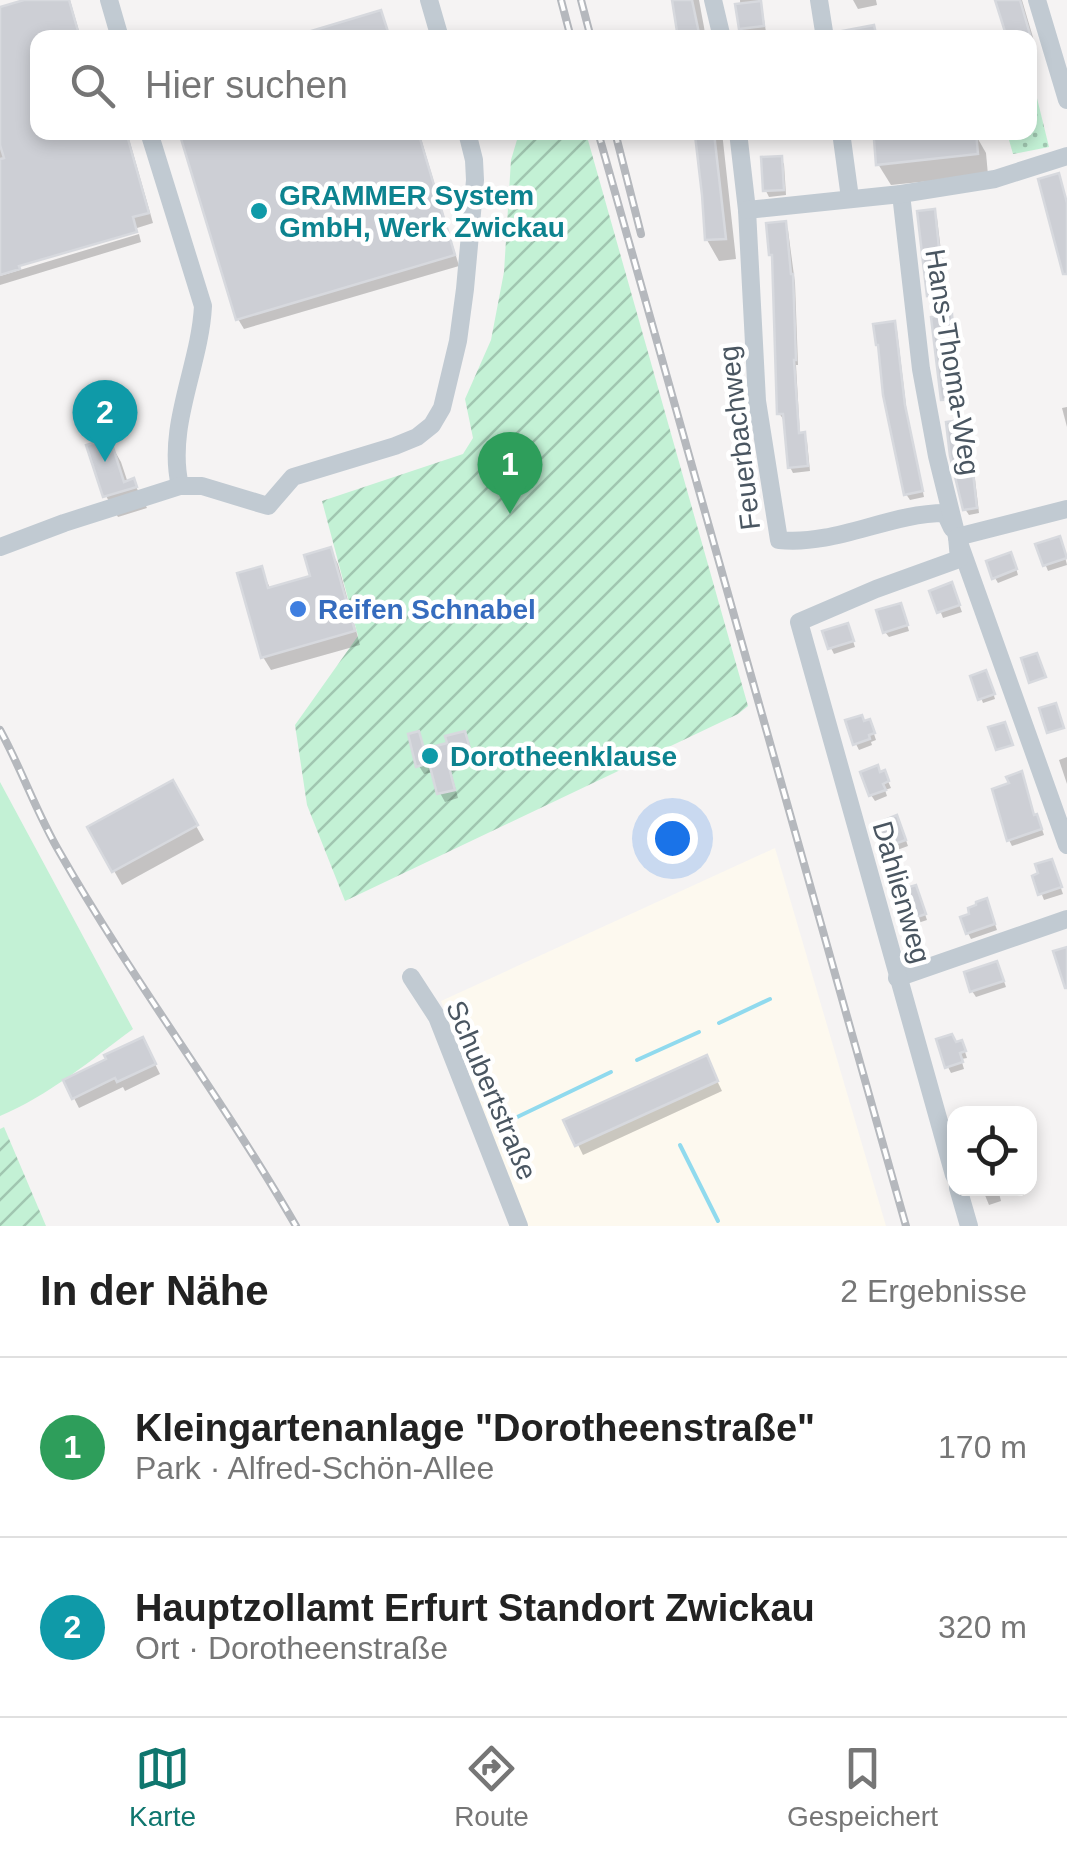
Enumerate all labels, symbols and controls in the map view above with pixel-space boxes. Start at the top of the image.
search box [30,30,1037,140]
icon: search [65,58,120,113]
text: Hier suchen [145,64,348,106]
place label: GRAMMER System GmbH, Werk Zwickau [279,180,565,243]
marker: GRAMMER System GmbH, Werk Zwickau [248,200,270,222]
street label: Hans-Thoma-Weg [919,247,986,477]
street label: Feuerbachweg [713,344,766,532]
pin: 2 [72,380,138,462]
pin: 1 [478,432,542,514]
place label: Reifen Schnabel [318,594,536,625]
marker: Reifen Schnabel [287,598,309,620]
place label: Dorotheenklause [450,741,677,772]
marker: Dorotheenklause [419,745,441,767]
your location [647,813,698,864]
street label: Dahlienweg [866,818,937,967]
street label: Schubertstraße [440,996,543,1184]
map controls [947,1106,1037,1196]
button: locate [947,1106,1037,1196]
text: In der Nähe [40,1267,269,1314]
text: 2 Ergebnisse [840,1273,1027,1309]
text: Kleingartenanlage "Dorotheenstraße" [135,1407,815,1449]
text: 1 [64,1429,81,1465]
text: 170 m [938,1429,1027,1465]
text: Park · Alfred-Schön-Allee [135,1450,494,1486]
text: Hauptzollamt Erfurt Standort Zwickau [135,1587,815,1629]
text: 2 [64,1609,81,1645]
text: 320 m [938,1609,1027,1645]
text: Ort · Dorotheenstraße [135,1630,448,1666]
tab: Karte [129,1741,196,1833]
tab: Route [454,1741,529,1833]
tab: Gespeichert [787,1741,938,1833]

